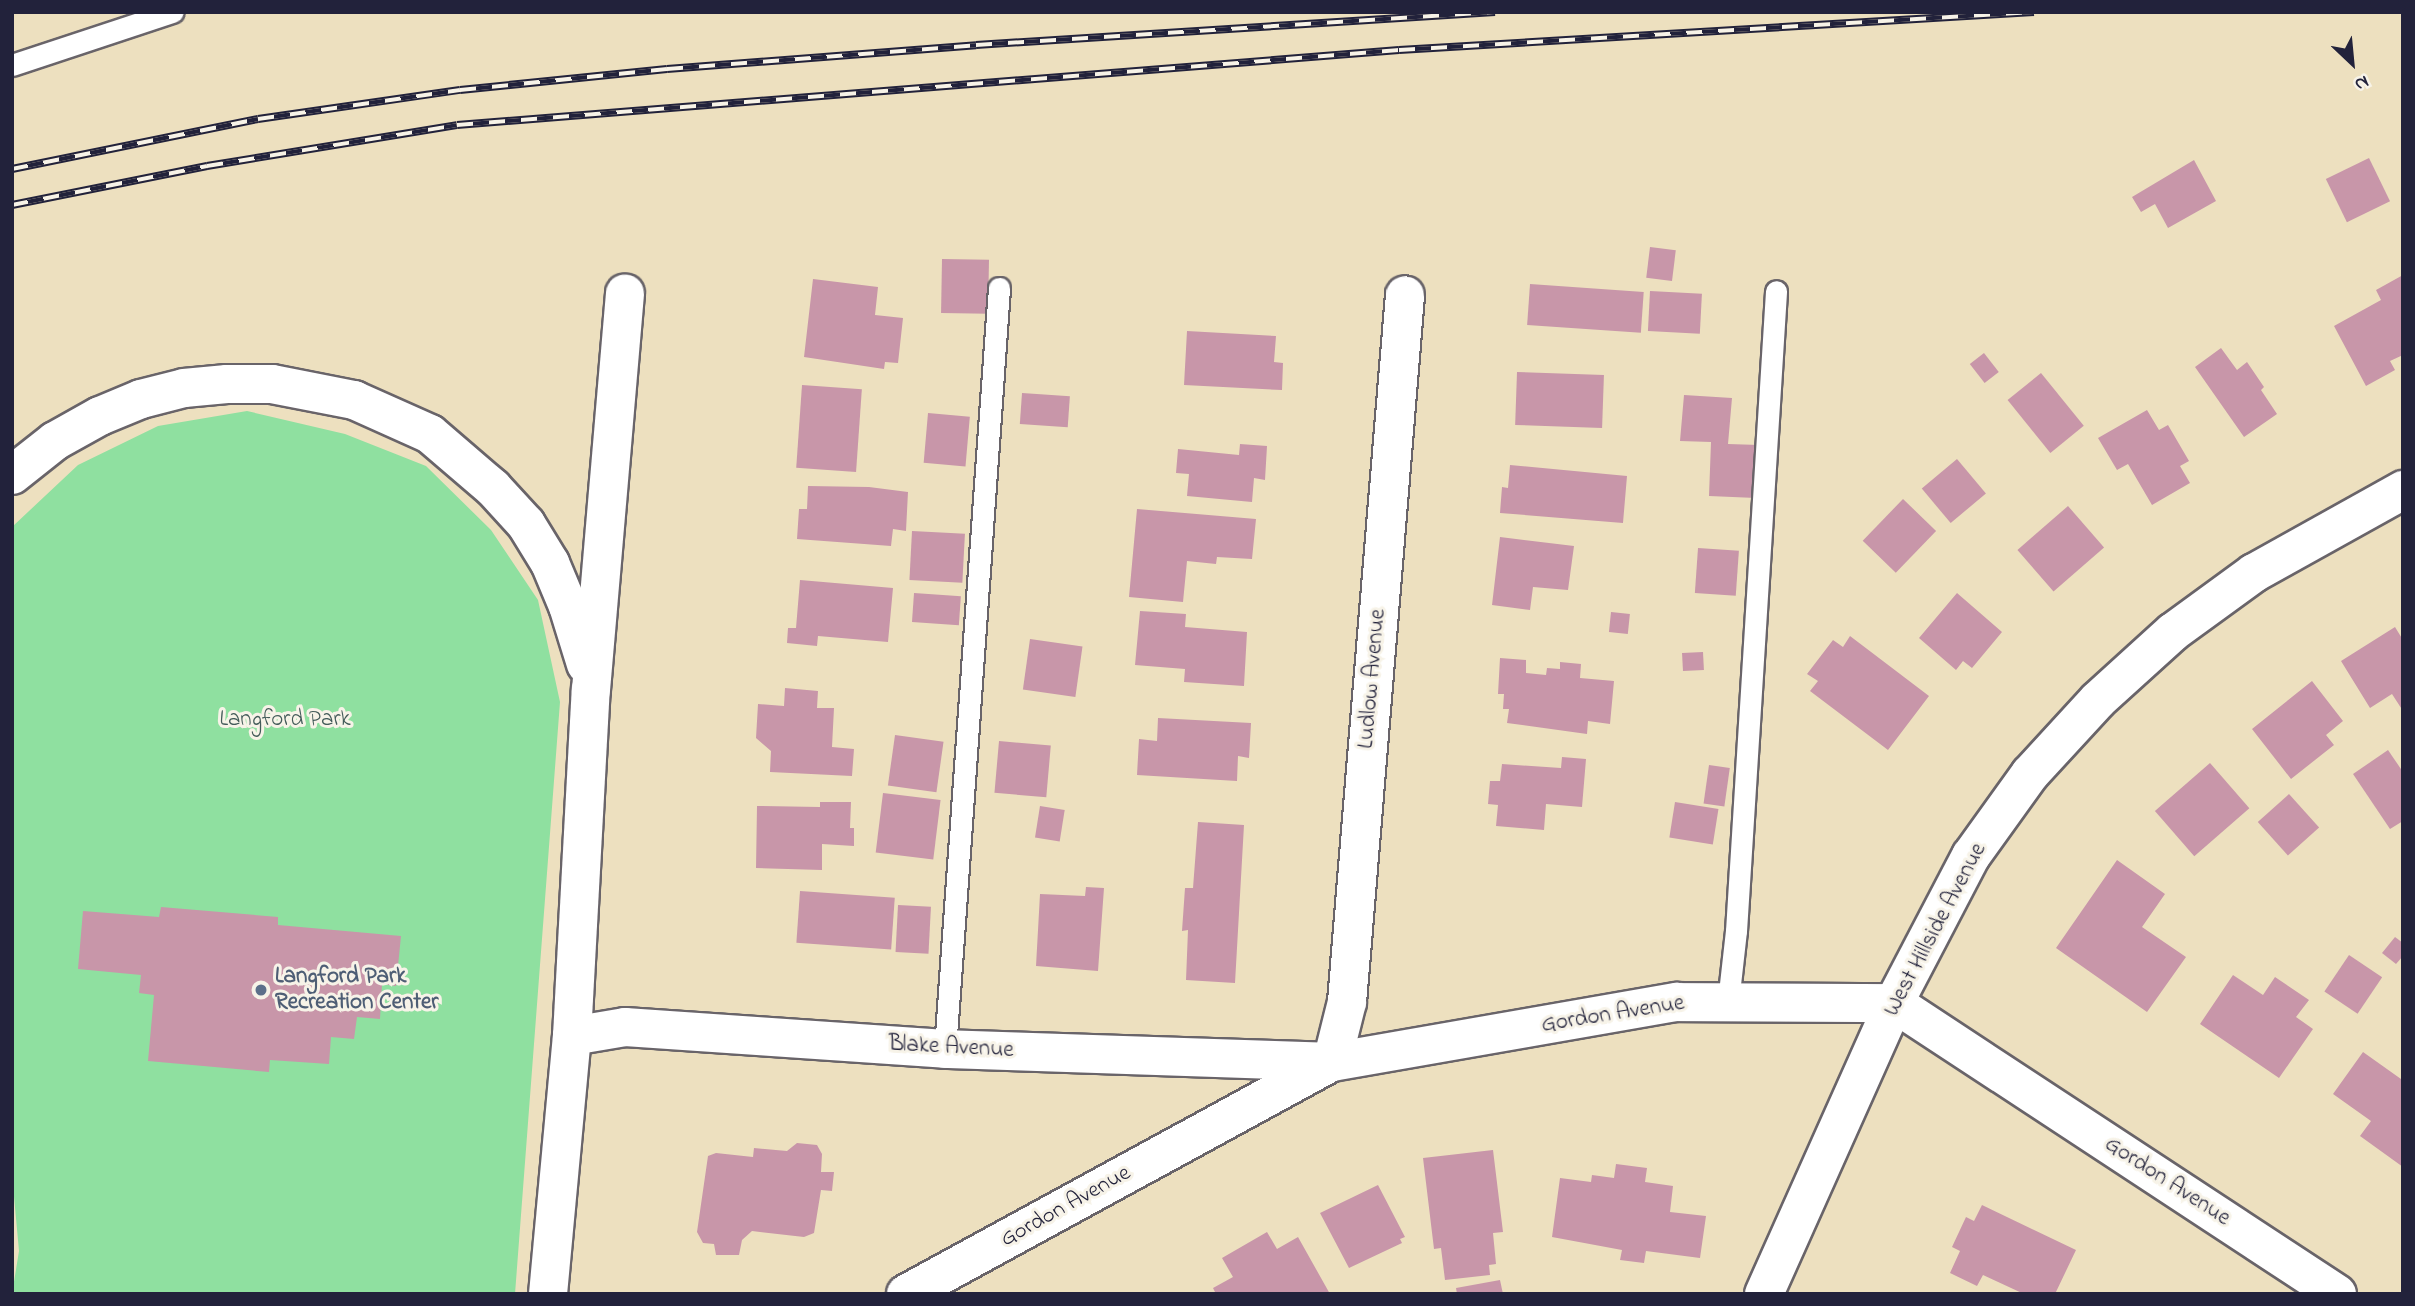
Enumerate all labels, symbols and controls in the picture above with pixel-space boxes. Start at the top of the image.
north arrow [2317,28,2387,98]
text: N [2350,67,2373,97]
street label: Ludlow Avenue [1353,608,1393,750]
park label: Langford Park [219,706,351,734]
street label: West Hillside Avenue [1879,839,1993,1021]
place label: Langford Park Recreation Center [275,963,438,1017]
marker: Langford Park Recreation Center [253,982,269,998]
street label: Gordon Avenue [1540,990,1686,1040]
street label: Blake Avenue [888,1031,1014,1065]
street label: Gordon Avenue [2099,1131,2235,1233]
street label: Gordon Avenue [996,1160,1136,1254]

